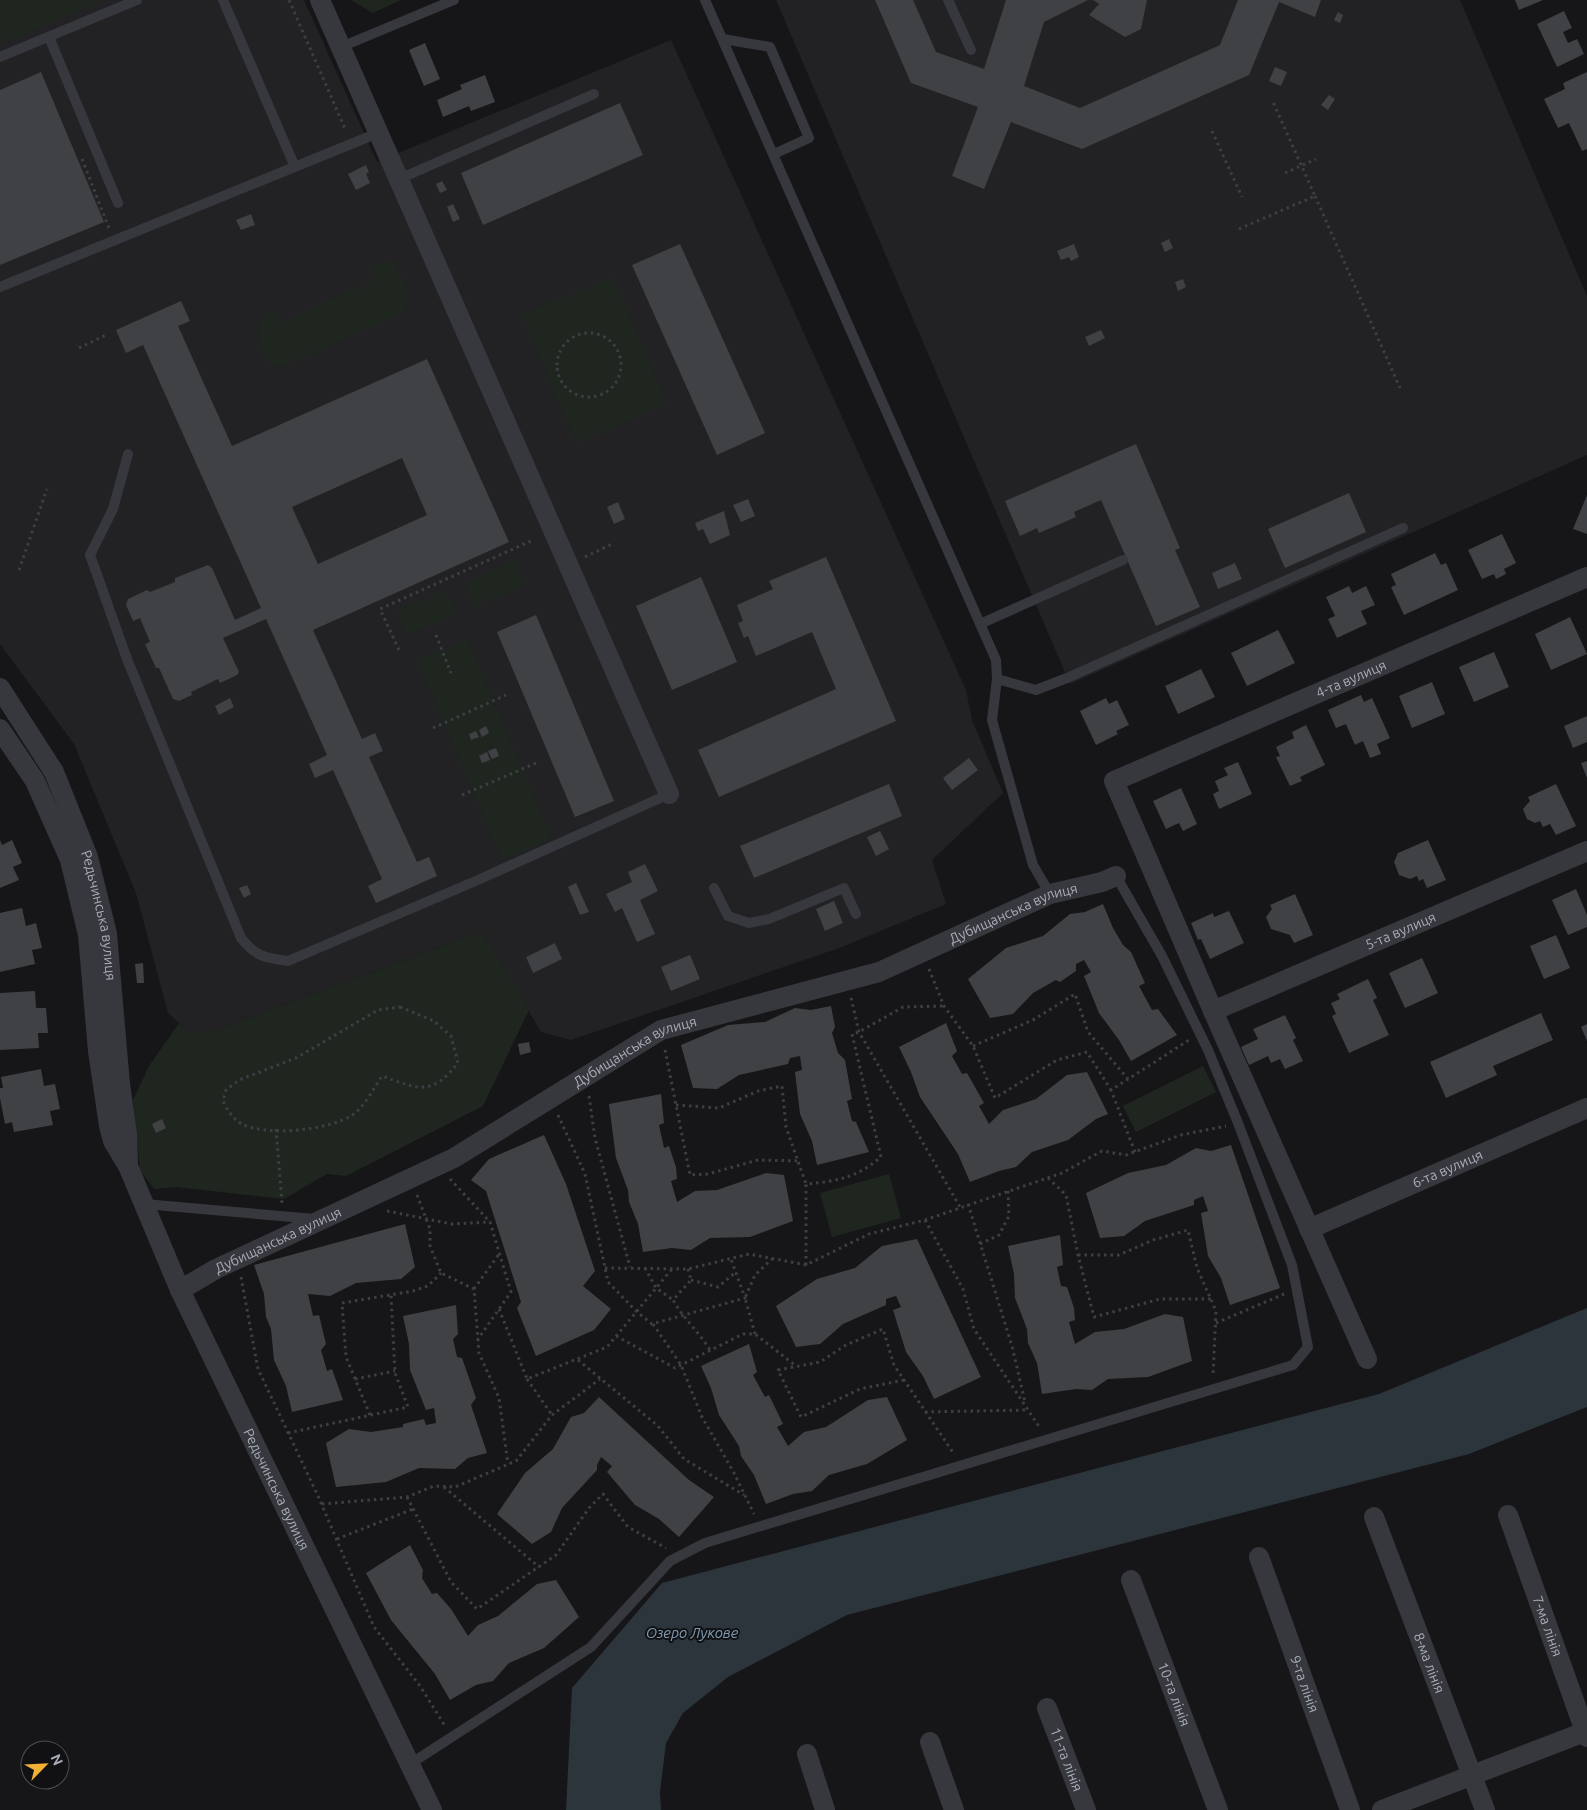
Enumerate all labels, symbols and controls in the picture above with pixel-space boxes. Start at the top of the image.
street label: 4-та вулиця [1313,657,1389,701]
street label: Редьчинська вулиця [78,848,119,981]
street label: Дубищанська вулиця [946,880,1079,947]
street label: 5-та вулиця [1363,909,1438,953]
street label: Дубищанська вулиця [570,1013,698,1090]
street label: 6-та вулиця [1410,1146,1485,1191]
street label: Дубищанська вулиця [212,1204,344,1277]
street label: Редьчинська вулиця [240,1426,313,1553]
street label: 7-ма лінія [1529,1594,1566,1659]
water label: Озеро Лукове [646,1624,739,1641]
street label: 8-ма лінія [1411,1630,1448,1695]
street label: 9-та лінія [1287,1653,1322,1715]
street label: 10-та лінія [1155,1660,1194,1728]
street label: 11-та лінія [1047,1725,1086,1794]
north arrow [20,1740,70,1790]
text: N [47,1752,66,1768]

